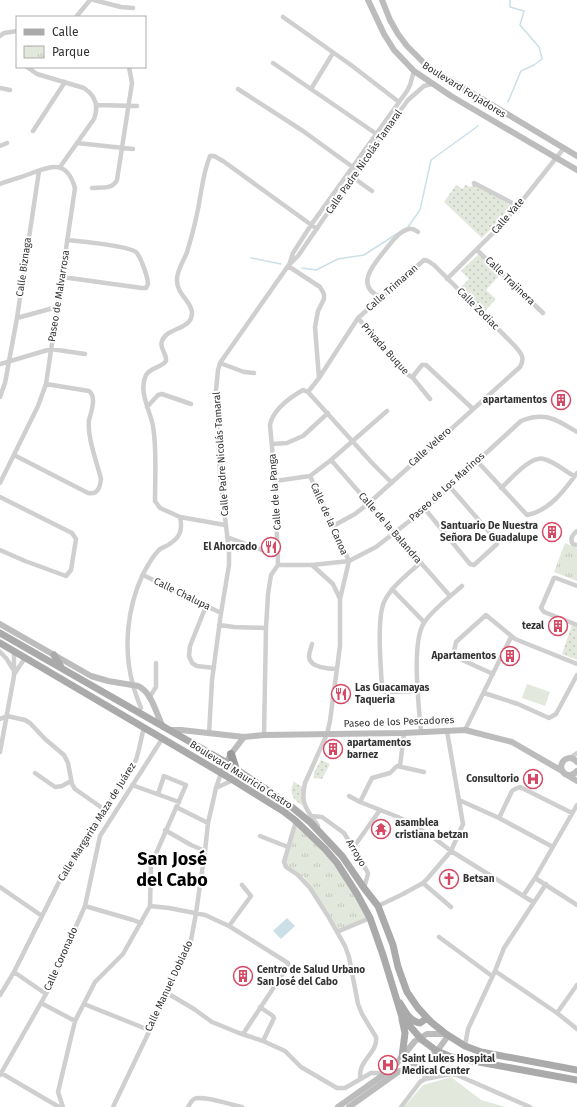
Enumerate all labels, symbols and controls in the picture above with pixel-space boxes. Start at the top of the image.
legend [16,16,146,68]
text: Calle [52,25,79,39]
text: Parque [52,45,90,59]
street label: Boulevard Forjadores [420,59,508,121]
street label: Calle Padre Nicolás Tamaral [323,107,405,216]
street label: Calle Yate [489,196,527,236]
street label: Calle Biznaga [14,237,34,297]
street label: Paseo de Malvarrosa [46,249,72,343]
street label: Calle Trajinera [483,254,537,308]
street label: Calle Trimaran [363,262,421,314]
street label: Calle Zodiac [454,285,502,333]
street label: Privada Buque [359,321,411,377]
building icon: apartamentos [550,389,572,411]
street label: Calle Padre Nicolás Tamaral [211,391,231,517]
place label: apartamentos [483,394,547,406]
street label: Calle Velero [406,425,454,469]
street label: Paseo de Los Marinos [407,450,487,524]
street label: Calle de la Panga [266,453,284,531]
street label: Calle de la Canoa [308,481,350,557]
street label: Calle de la Balandra [356,490,424,566]
place label: Santuario De Nuestra Señora De Guadalupe [440,520,539,544]
building icon: Santuario De Nuestra Señora De Guadalupe [541,521,563,543]
restaurant icon: El Ahorcado [260,536,282,558]
place label: El Ahorcado [203,541,257,553]
street label: Calle Chalupa [152,575,212,613]
building icon: tezal [547,615,569,637]
place label: tezal [522,620,544,632]
building icon: Apartamentos [499,645,521,667]
place label: Apartamentos [430,650,496,662]
place label: Las Guacamayas Taqueria [355,682,430,706]
restaurant icon: Las Guacamayas Taqueria [330,683,352,705]
street label: Paseo de los Pescadores [344,714,455,730]
place label: apartamentos barnez [347,737,411,761]
street label: Boulevard Mauricio Castro [187,738,295,812]
building icon: apartamentos barnez [322,738,344,760]
street label: Calle Margarita Maza de Juárez [55,760,139,884]
hospital icon: Consultorio [522,768,544,790]
place label: Consultorio [466,773,519,785]
place label: asamblea cristiana betzan [395,817,468,841]
temple icon: asamblea cristiana betzan [370,818,392,840]
street label: Arroyo [343,837,369,869]
district label: San José del Cabo [136,848,208,891]
church icon: Betsan [438,868,460,890]
place label: Betsan [463,873,495,885]
street label: Calle Coronado [42,925,80,993]
street label: Calle Manuel Doblado [143,938,195,1033]
place label: Centro de Salud Urbano San José del Cabo [257,964,365,988]
building icon: Centro de Salud Urbano San José del Cabo [232,965,254,987]
place label: Saint Lukes Hospital Medical Center [402,1053,495,1077]
hospital icon: Saint Lukes Hospital Medical Center [377,1054,399,1076]

